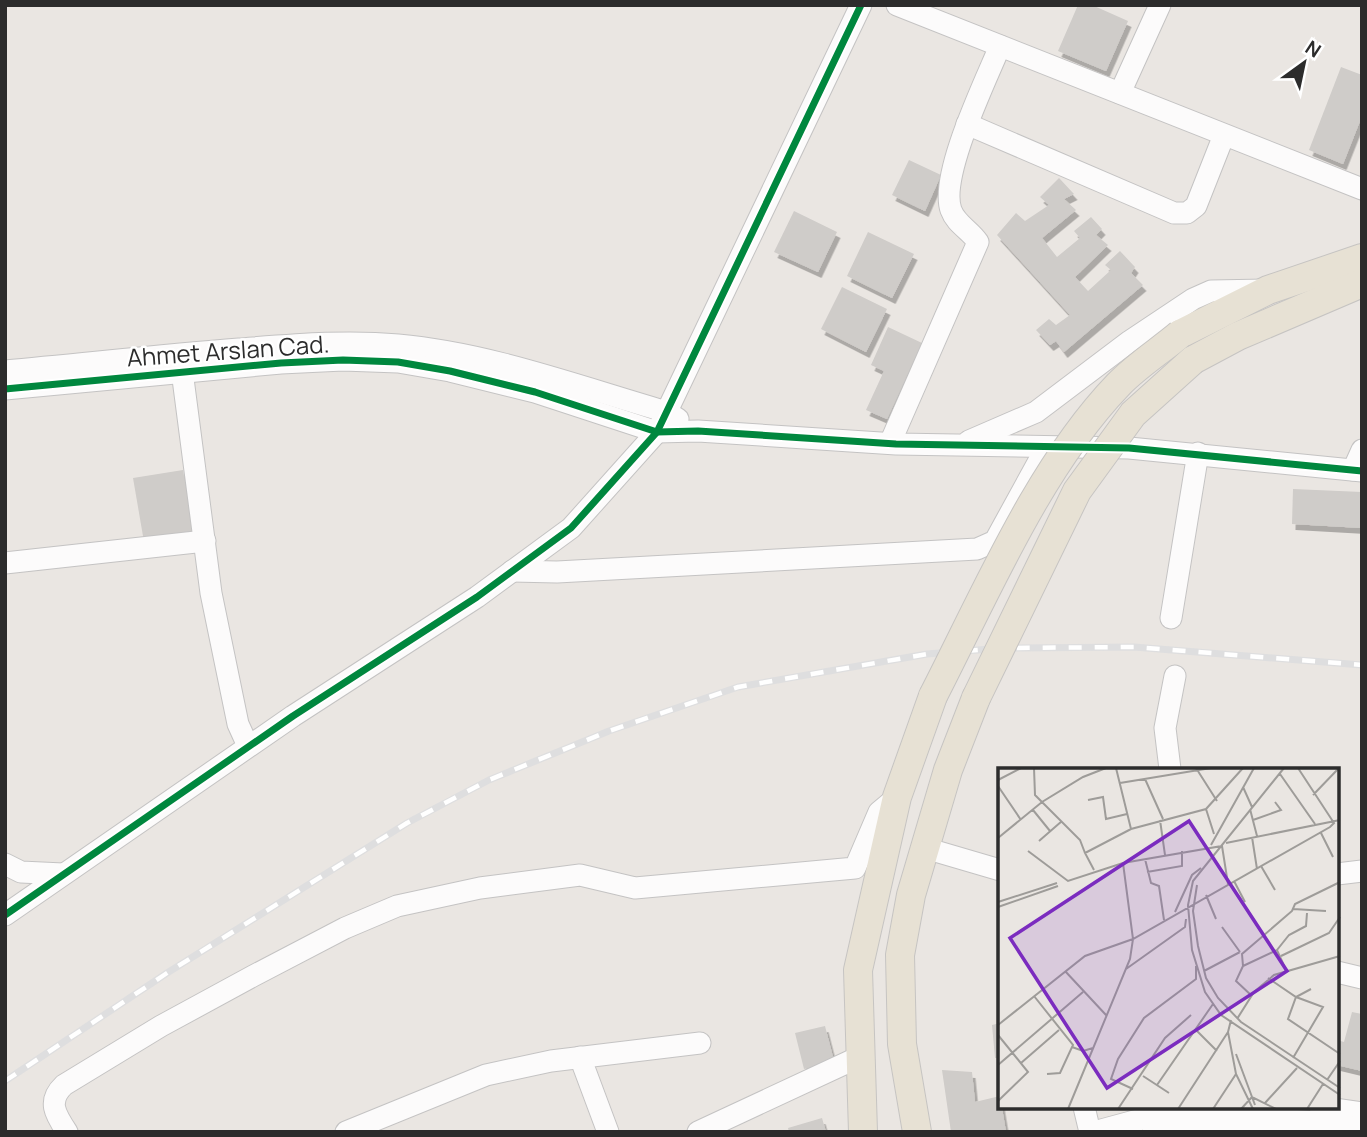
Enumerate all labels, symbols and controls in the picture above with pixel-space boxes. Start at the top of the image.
north arrow [1269,28,1339,98]
text: N [1300,34,1326,63]
street label: Ahmet Arslan Cad. [126,326,330,374]
inset map [998,768,1339,1109]

